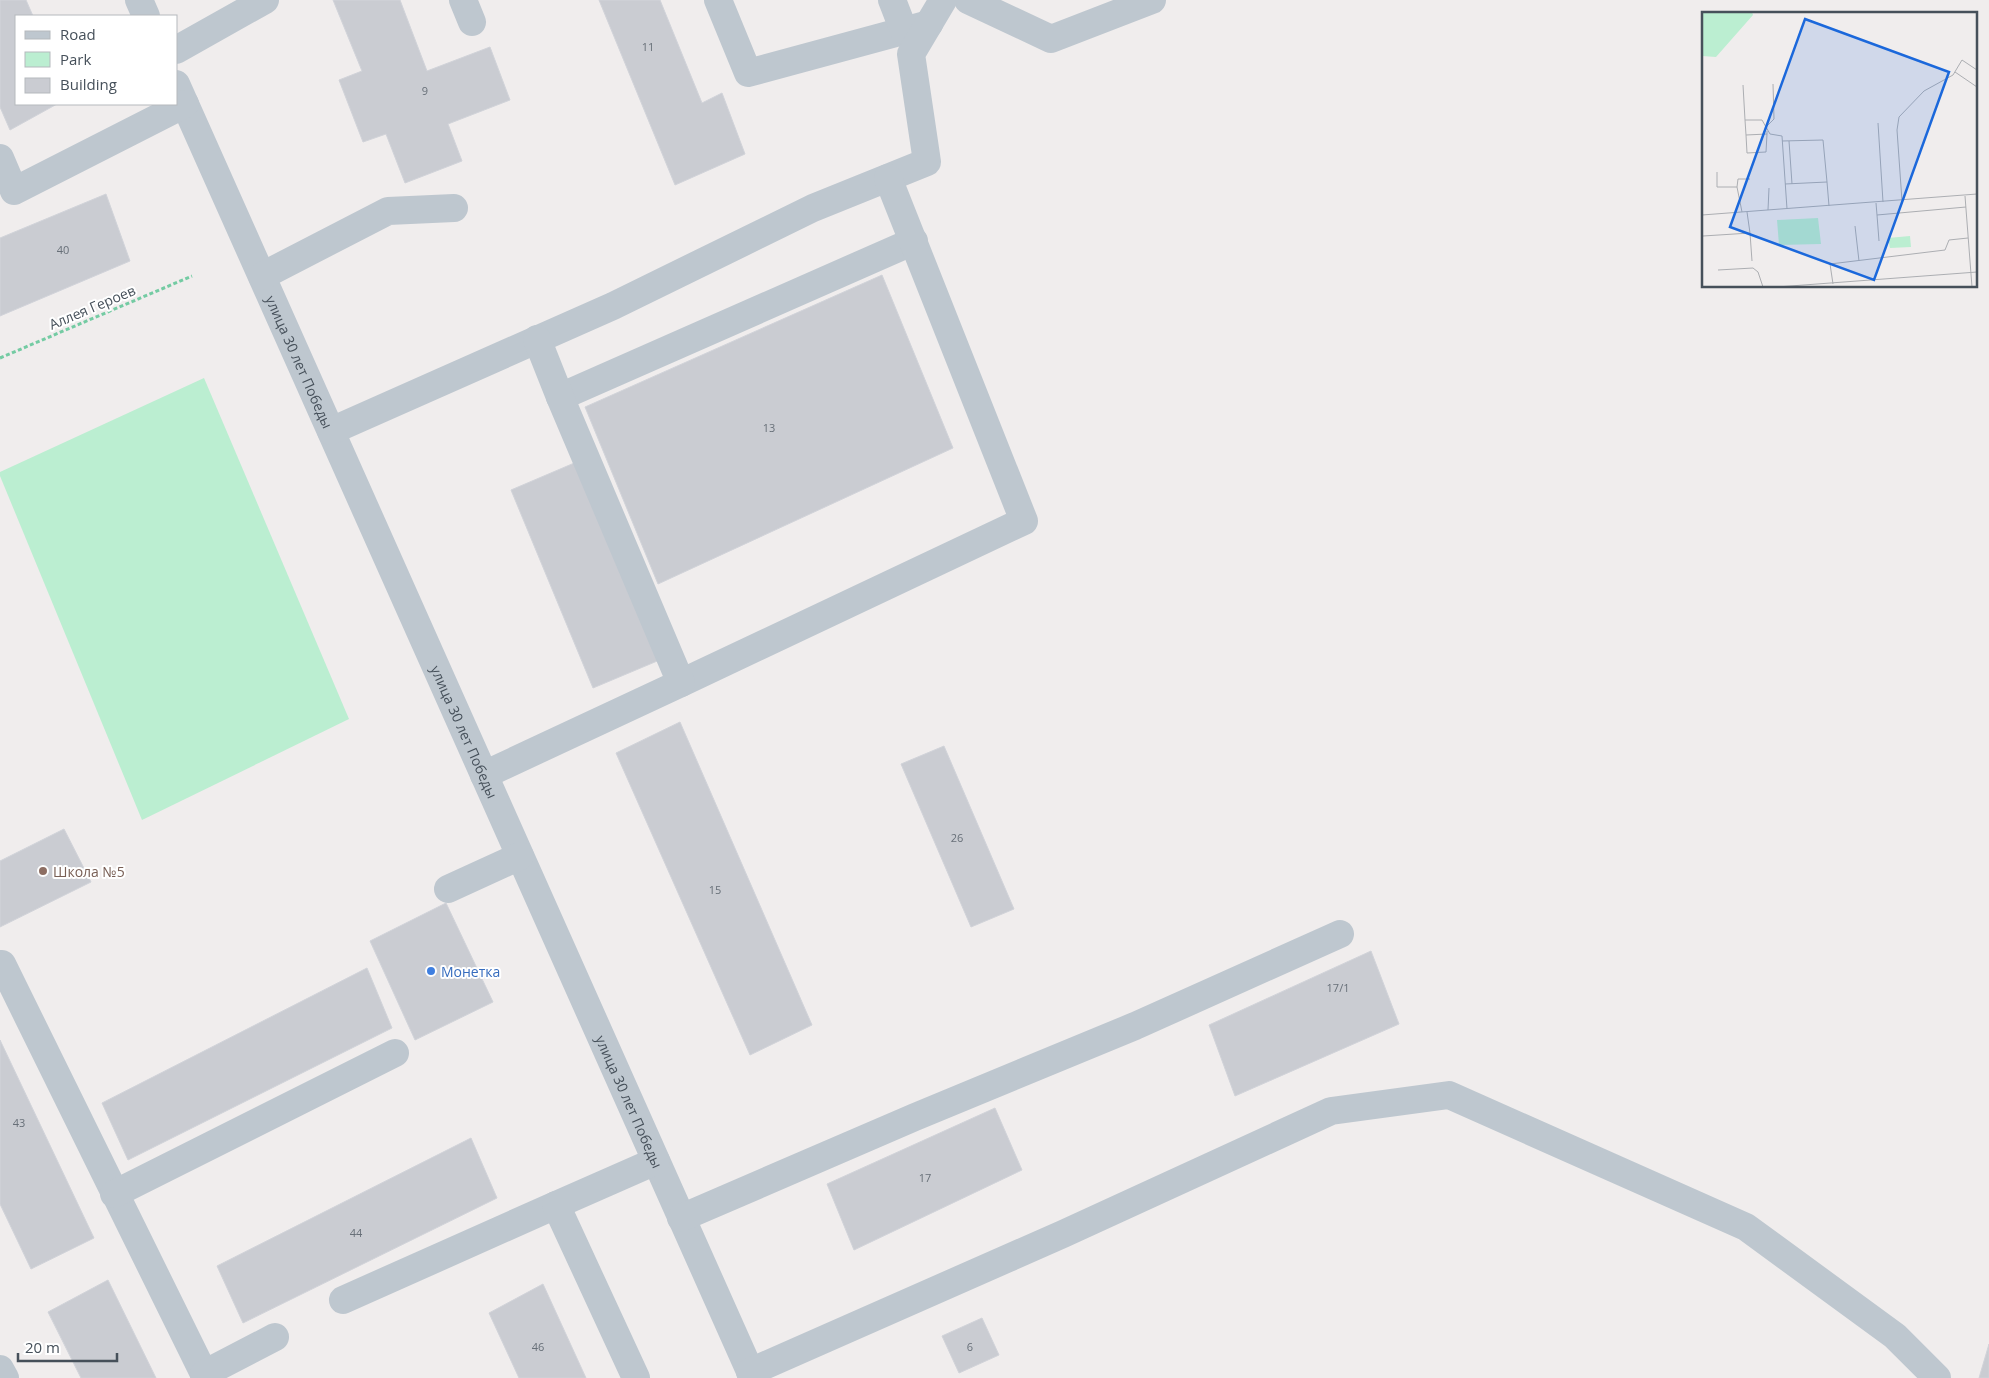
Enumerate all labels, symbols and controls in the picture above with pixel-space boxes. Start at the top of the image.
inset map [1702,12,1976,288]
legend [15,15,178,105]
text: Road [60,24,96,44]
house number: 11 [642,39,654,54]
text: Park [60,49,91,69]
text: Building [60,74,117,94]
house number: 9 [422,83,428,98]
house number: 40 [57,242,69,257]
street label: Аллея Героев [46,280,138,334]
street label: улица 30 лет Победы [262,292,338,431]
house number: 13 [763,420,775,435]
street label: улица 30 лет Победы [427,662,503,801]
house number: 26 [951,830,963,845]
place label: Школа №5 [53,862,125,881]
marker: Школа №5 [37,865,49,877]
house number: 15 [709,882,721,897]
place label: Монетка [441,962,500,981]
marker: Монетка [425,965,437,977]
house number: 17/1 [1327,980,1349,995]
street label: улица 30 лет Победы [592,1032,668,1171]
house number: 43 [13,1115,25,1130]
house number: 17 [919,1170,931,1185]
house number: 44 [350,1225,363,1240]
scale bar [18,1330,116,1362]
text: 20 m [25,1337,60,1357]
house number: 46 [532,1339,544,1354]
house number: 6 [967,1339,973,1354]

